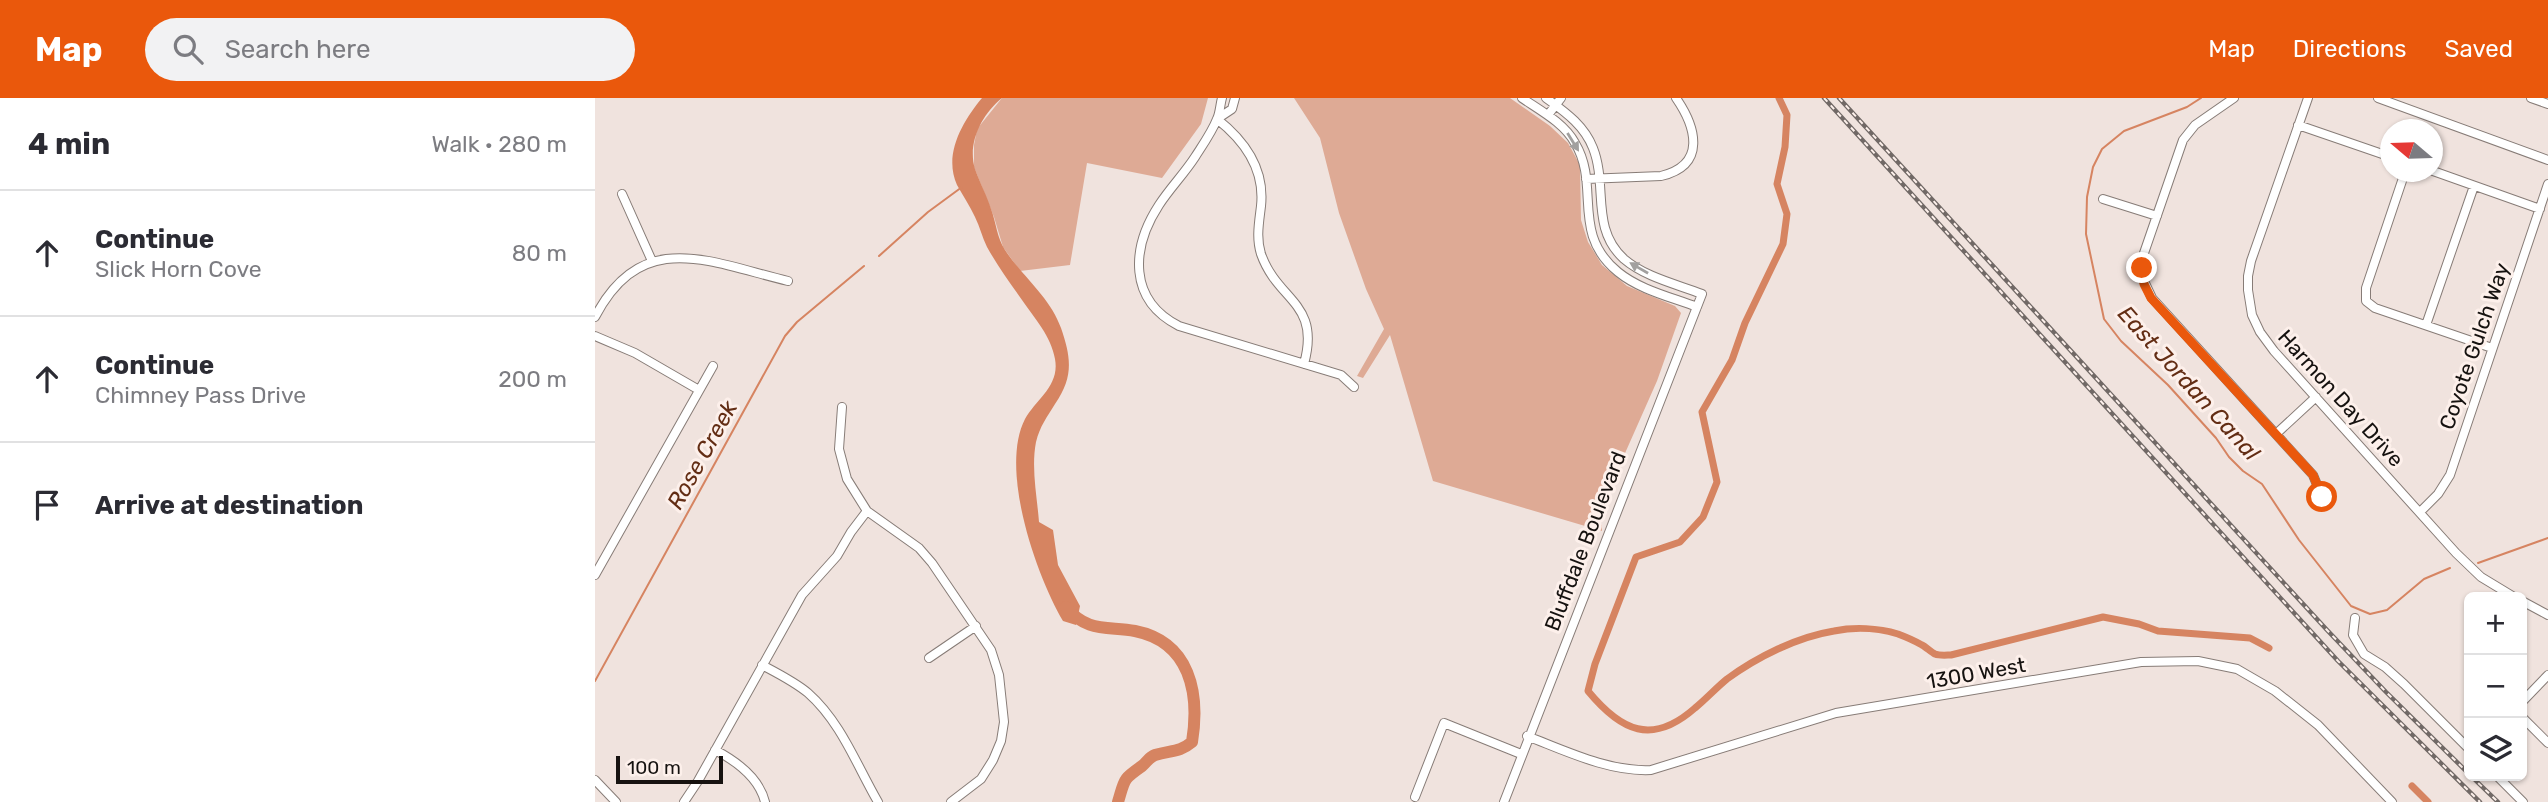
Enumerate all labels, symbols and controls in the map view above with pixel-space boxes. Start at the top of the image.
search box [145,18,635,81]
text: Map [35,30,103,69]
icon: search [169,30,207,68]
text: Search here [225,34,370,65]
text: Map [2208,35,2255,63]
text: Directions [2293,35,2406,63]
text: Saved [2444,35,2513,63]
north arrow [2380,119,2443,182]
text: 4 min [28,126,110,162]
text: Walk · 280 m [431,130,567,158]
one-way arrow [1567,132,1580,152]
text: Continue [95,224,214,255]
icon: ahead [28,234,66,272]
text: 80 m [512,239,567,267]
route end [2126,252,2157,283]
text: Slick Horn Cove [95,255,262,283]
street label: Coyote Gulch Way [2434,259,2514,433]
one-way arrow [1629,262,1648,274]
water label: East Jordan Canal [2112,300,2266,466]
street label: Harmon Day Drive [2273,324,2409,472]
text: Continue [95,350,214,381]
icon: ahead [28,360,66,398]
text: 200 m [498,365,567,393]
text: Chimney Pass Drive [95,381,306,409]
water label: Rose Creek [661,395,744,514]
street label: Bluffdale Boulevard [1539,448,1631,634]
route start [2306,481,2337,512]
icon: arrive [28,486,66,524]
text: Arrive at destination [95,490,363,521]
map controls [2464,592,2527,781]
button: + [2464,592,2527,655]
street label: 1300 West [1925,652,2027,694]
button: − [2464,655,2527,718]
button: layers [2464,718,2527,781]
scale bar [616,753,723,785]
text: 100 m [627,756,681,779]

